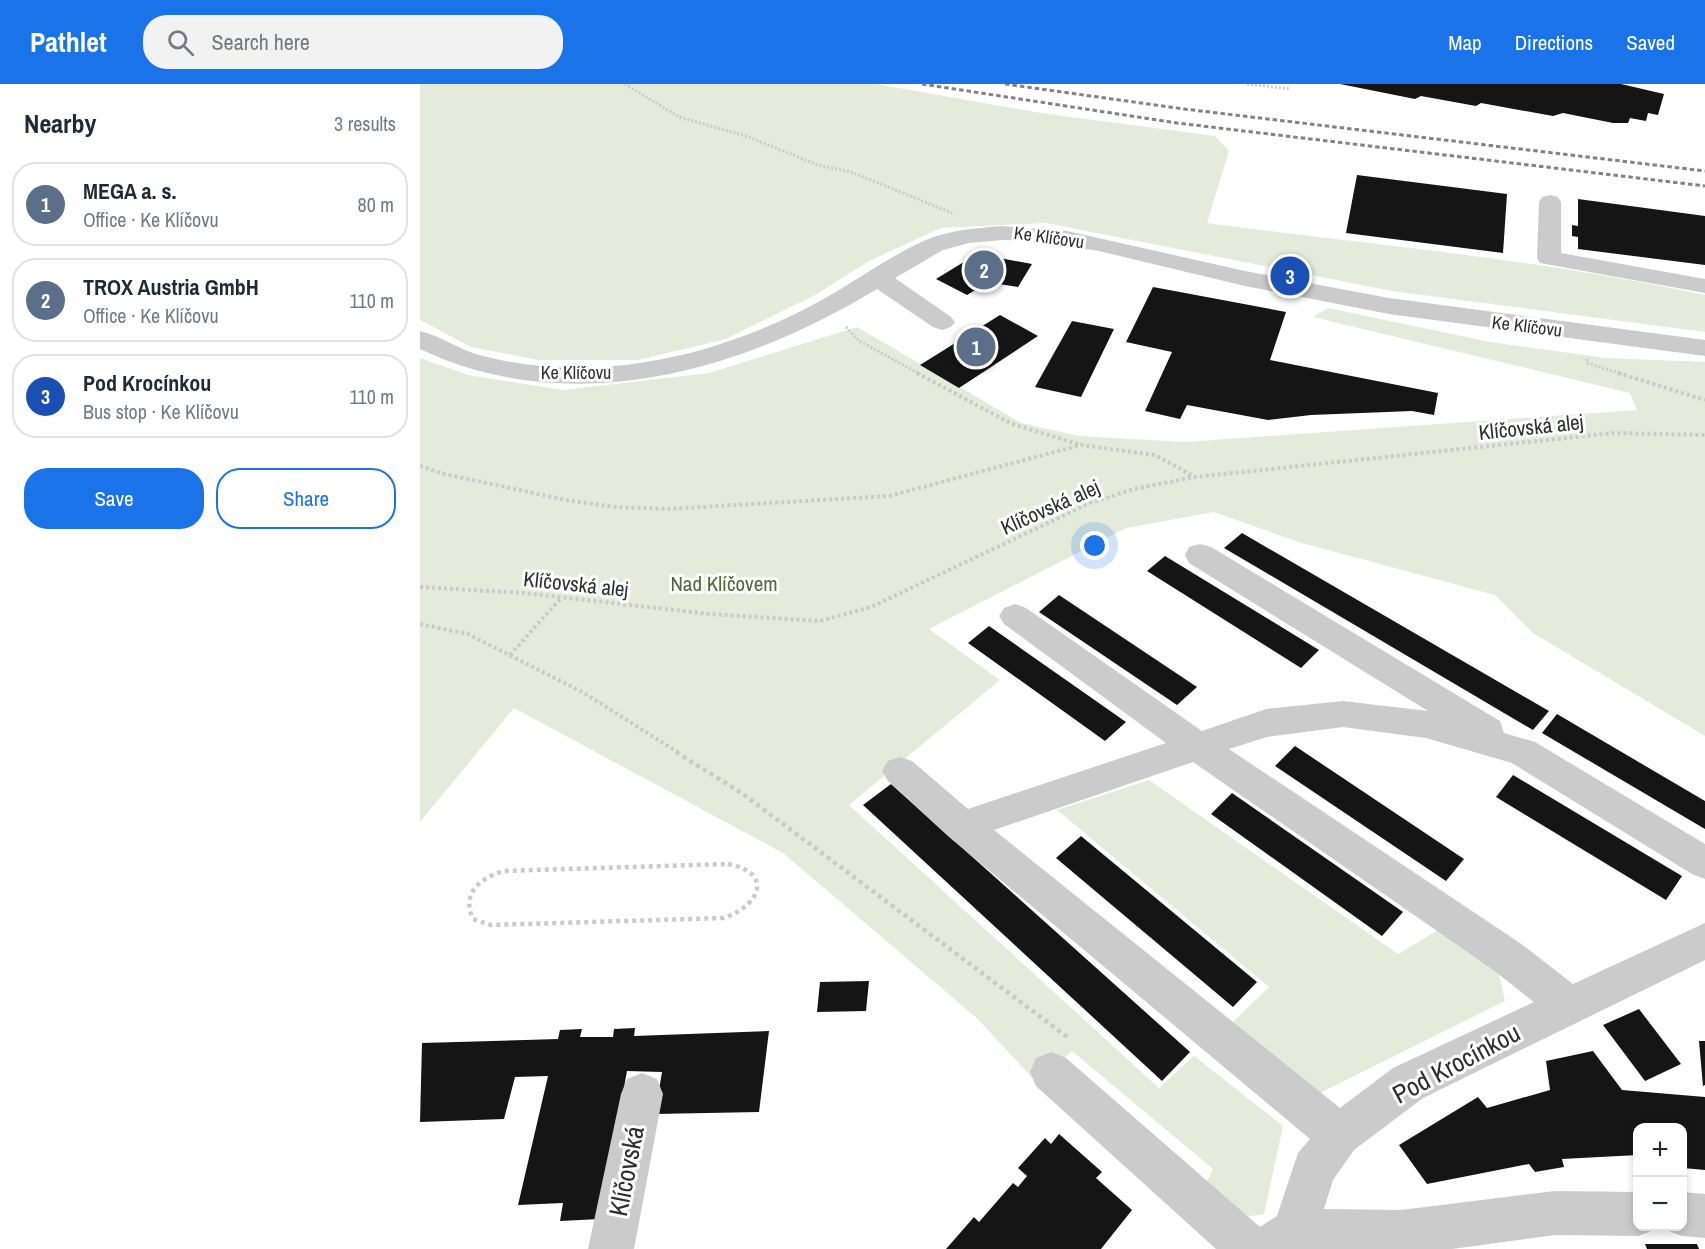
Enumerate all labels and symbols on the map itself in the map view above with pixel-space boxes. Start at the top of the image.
street label: Ke Klíčovu [1012,220,1086,254]
pin: 2 [964,248,1004,292]
pin: 3 [1270,254,1310,298]
street label: Ke Klíčovu [1490,309,1564,343]
pin: 1 [956,324,996,370]
street label: Ke Klíčovu [541,360,611,385]
street label: Klíčovská alej [1477,407,1585,447]
street label: Klíčovská alej [996,472,1104,542]
your location [1080,531,1109,560]
street label: Klíčovská alej [522,564,630,604]
park label: Nad Klíčovem [670,569,778,598]
street label: Pod Krocínkou [1386,1015,1526,1111]
street label: Klíčovská [600,1123,652,1219]

